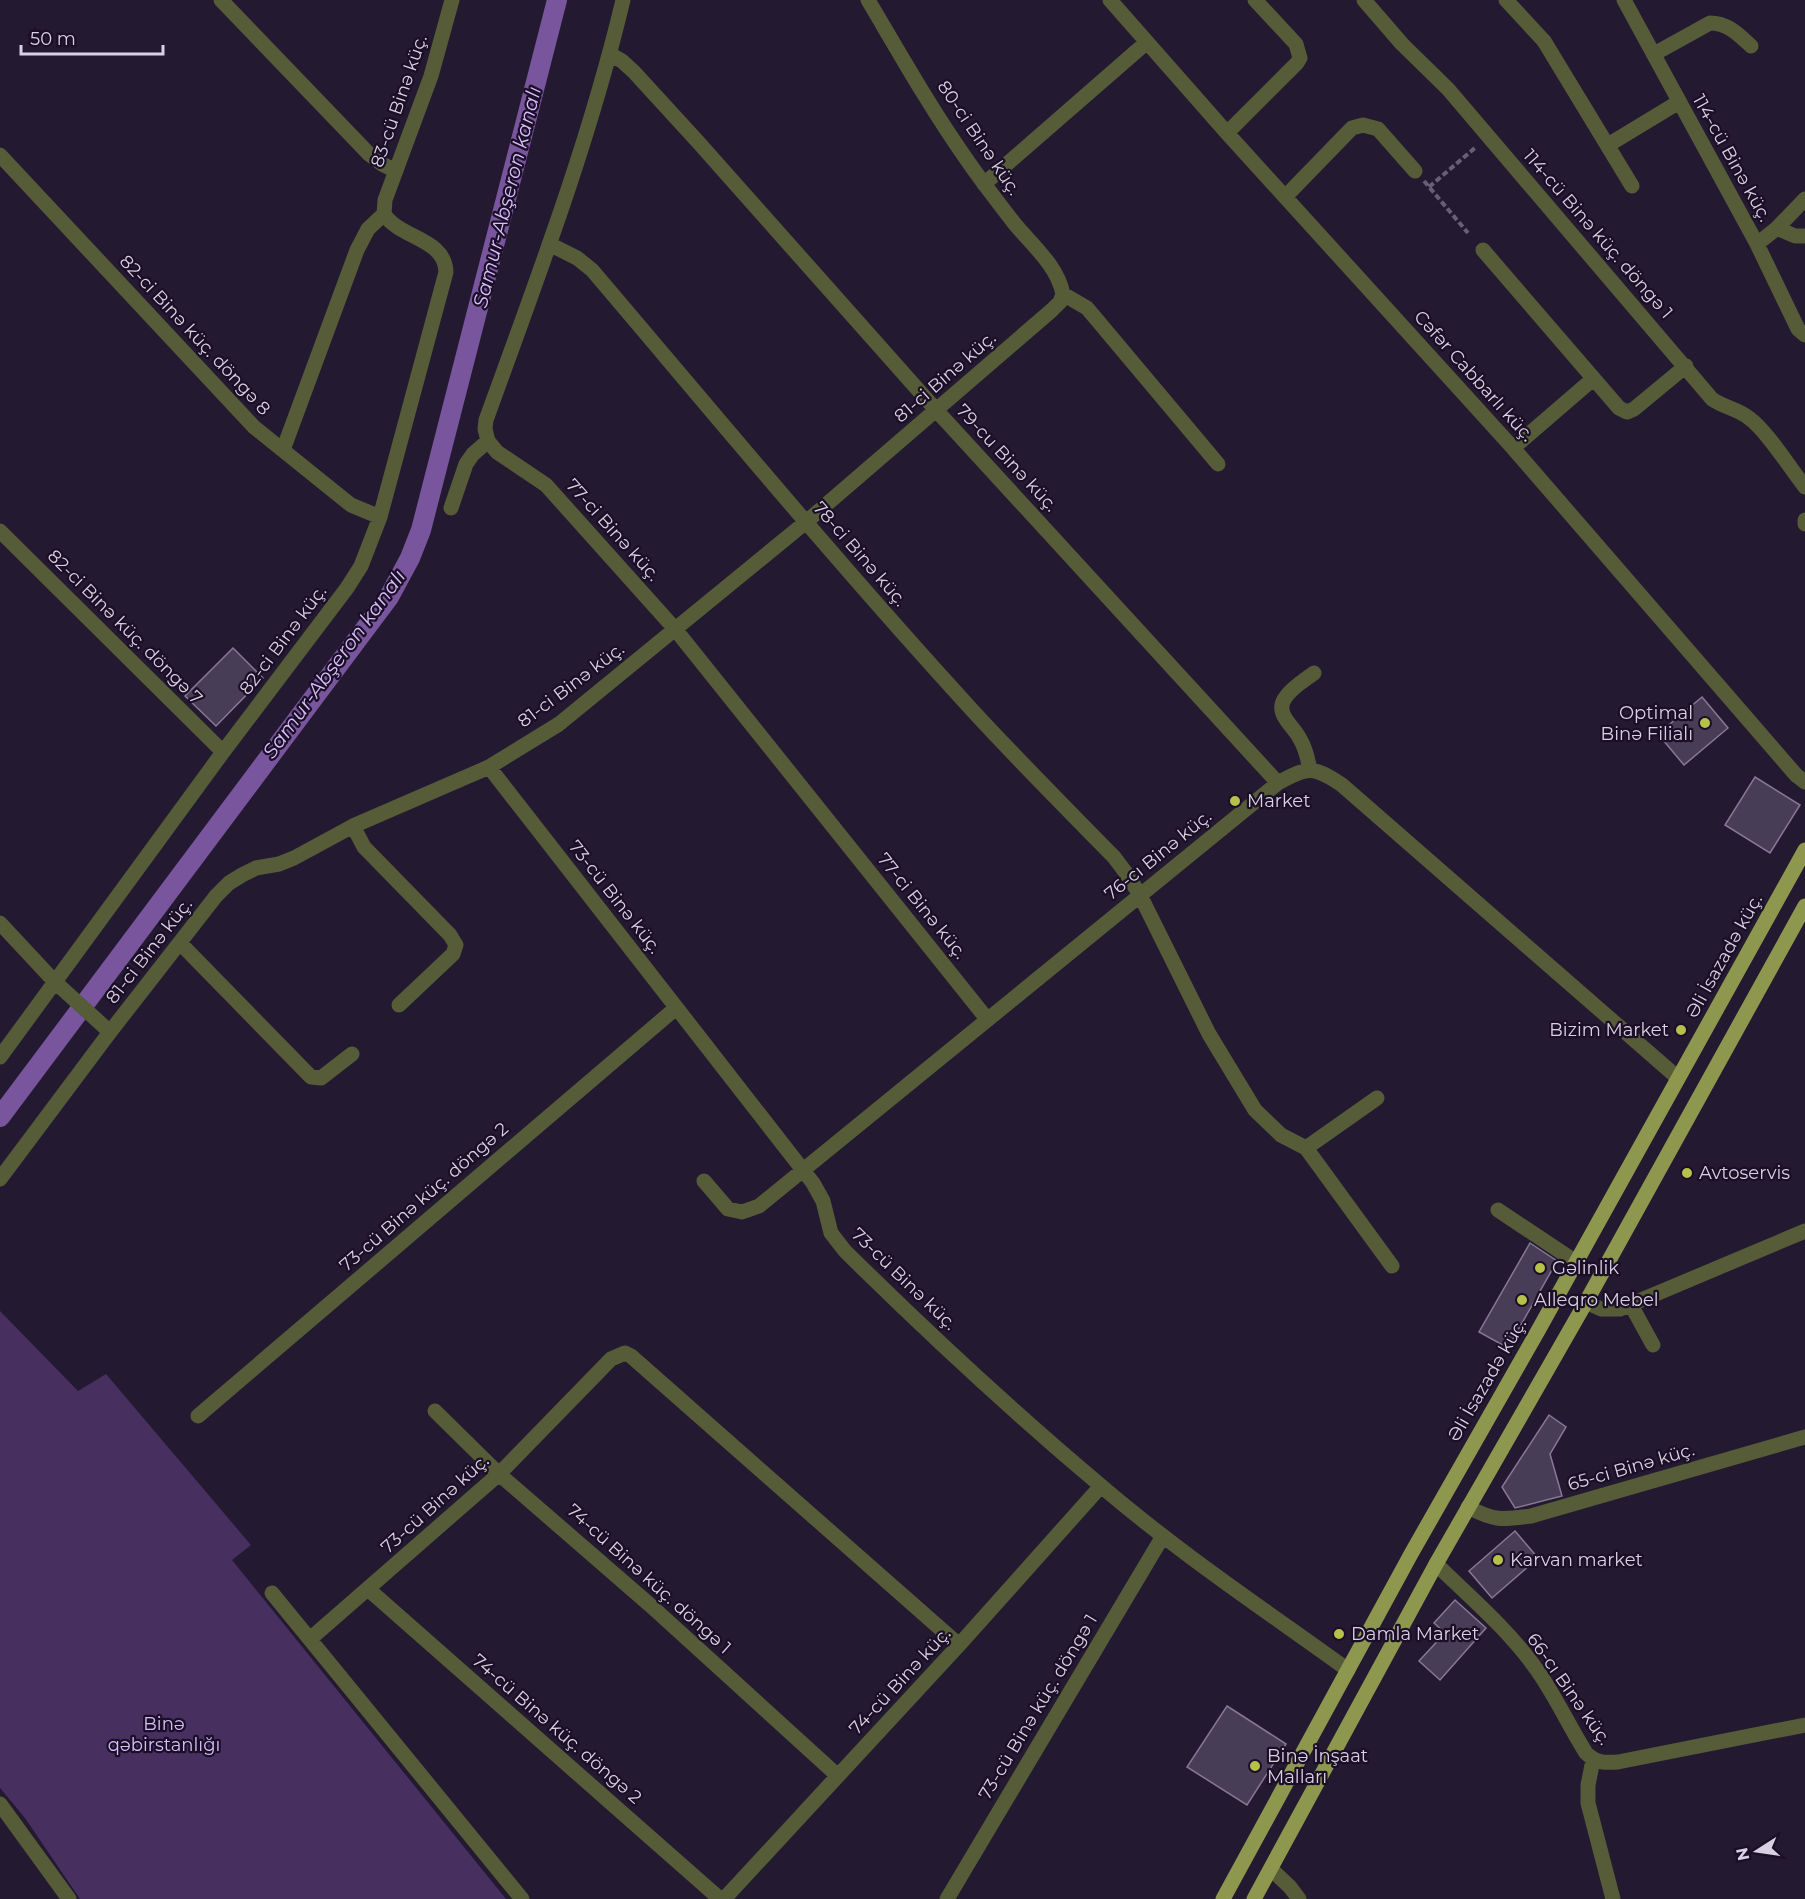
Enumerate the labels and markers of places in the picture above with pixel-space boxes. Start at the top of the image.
place label: Optimal Binə Filialı [1601,702,1693,745]
marker: Optimal Binə Filialı [1698,716,1712,730]
place label: Market [1247,790,1310,812]
marker: Market [1228,794,1242,808]
place label: Bizim Market [1549,1019,1669,1041]
marker: Bizim Market [1674,1023,1688,1037]
place label: Avtoservis [1699,1162,1790,1184]
marker: Avtoservis [1680,1166,1694,1180]
place label: Gəlinlik [1552,1257,1619,1279]
marker: Gəlinlik [1533,1261,1547,1275]
place label: Alleqro Mebel [1534,1289,1659,1311]
marker: Alleqro Mebel [1515,1293,1529,1307]
place label: Karvan market [1510,1549,1643,1571]
marker: Karvan market [1491,1553,1505,1567]
place label: Damla Market [1351,1623,1479,1645]
marker: Damla Market [1332,1627,1346,1641]
place label: Binə İnşaat Malları [1267,1745,1368,1788]
marker: Binə İnşaat Malları [1248,1759,1262,1773]

